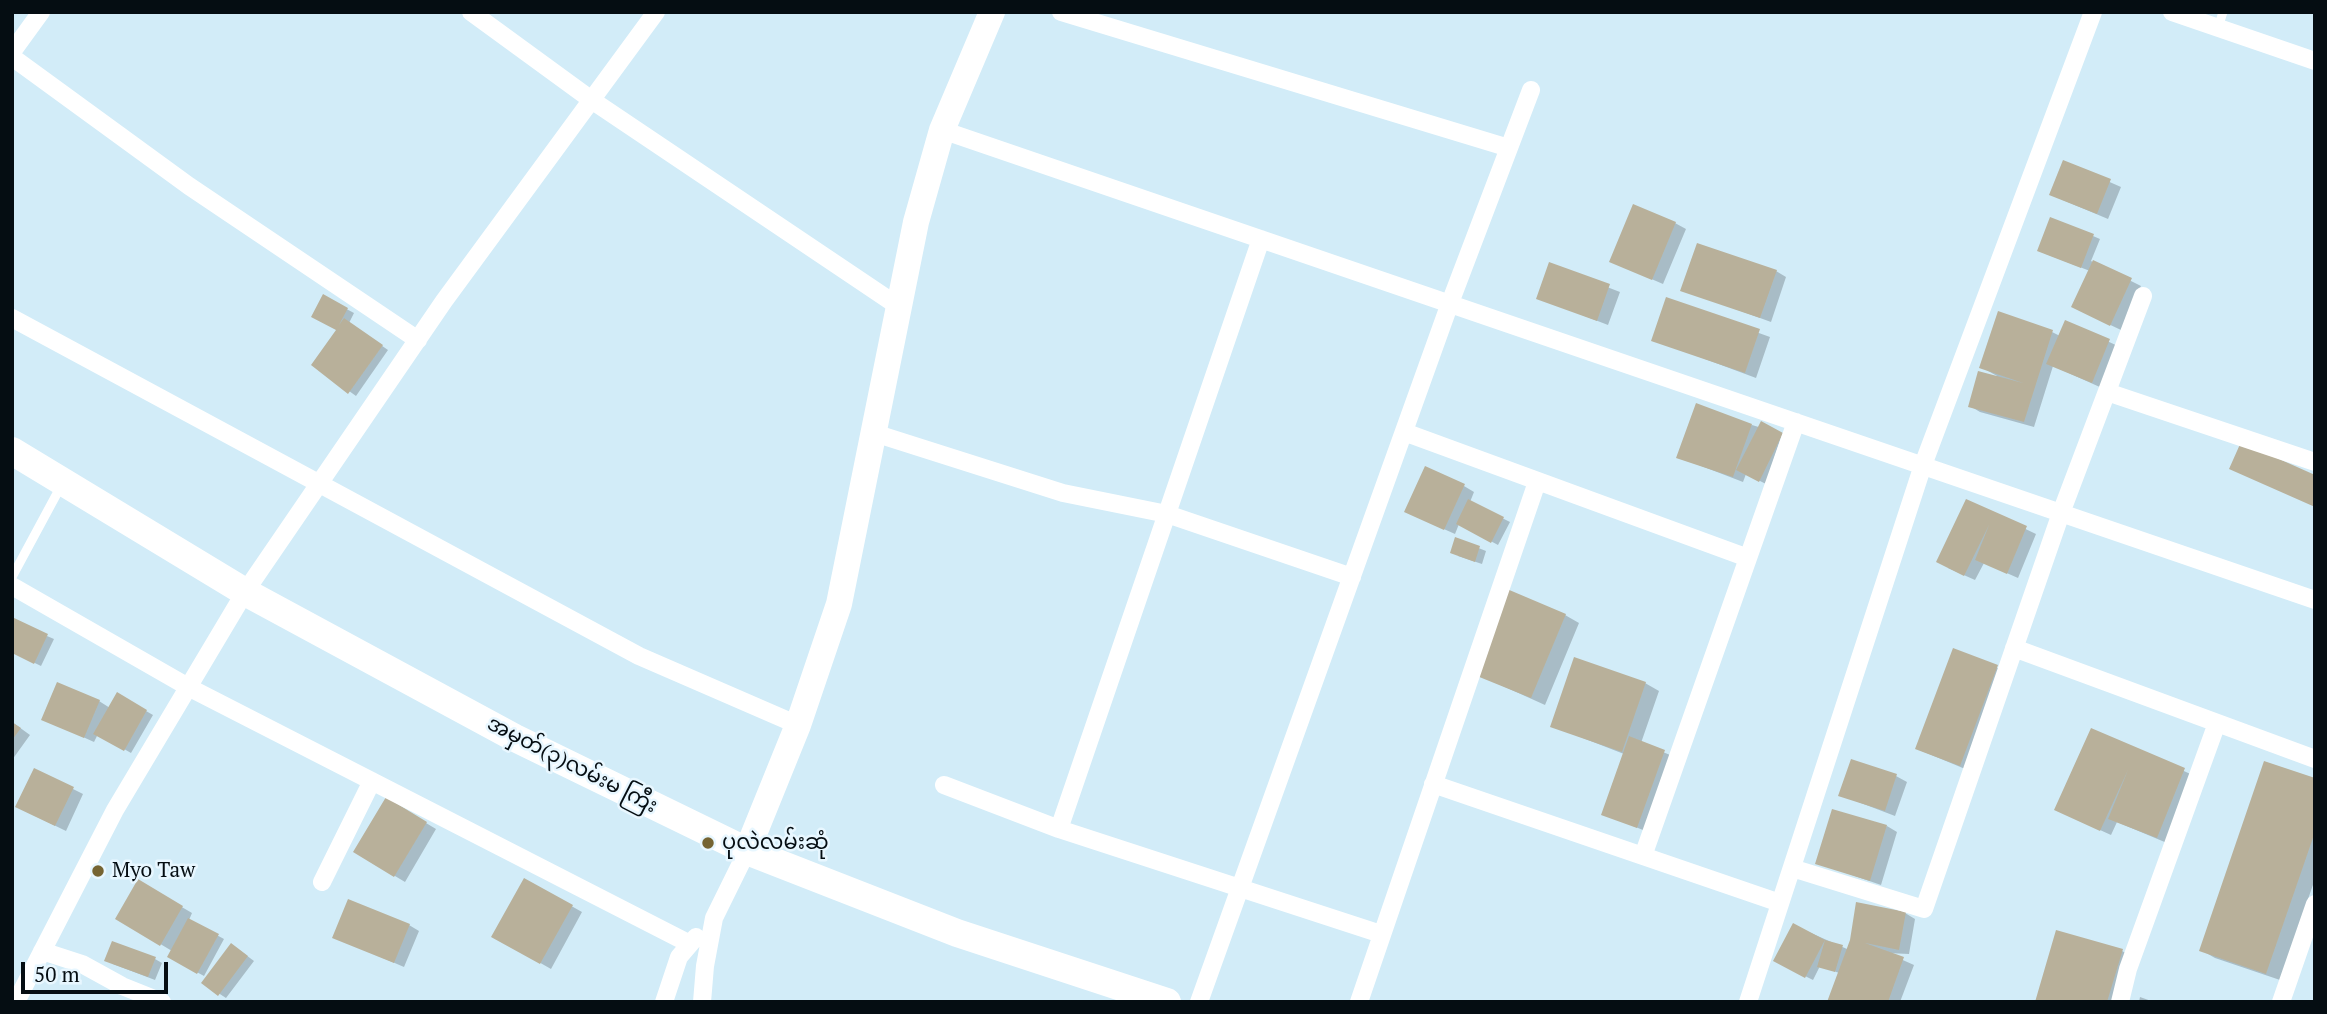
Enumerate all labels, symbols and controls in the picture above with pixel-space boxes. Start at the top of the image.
street label: အမှတ်(၃)လမ်းမ ကြီး [483,711,661,819]
place label: ပုလဲလမ်းဆုံ [722,830,829,856]
marker: ပုလဲလမ်းဆုံ [700,835,716,851]
place label: Myo Taw [112,858,195,884]
marker: Myo Taw [90,863,106,879]
scale bar [24,948,172,992]
text: 50 m [34,960,80,988]

